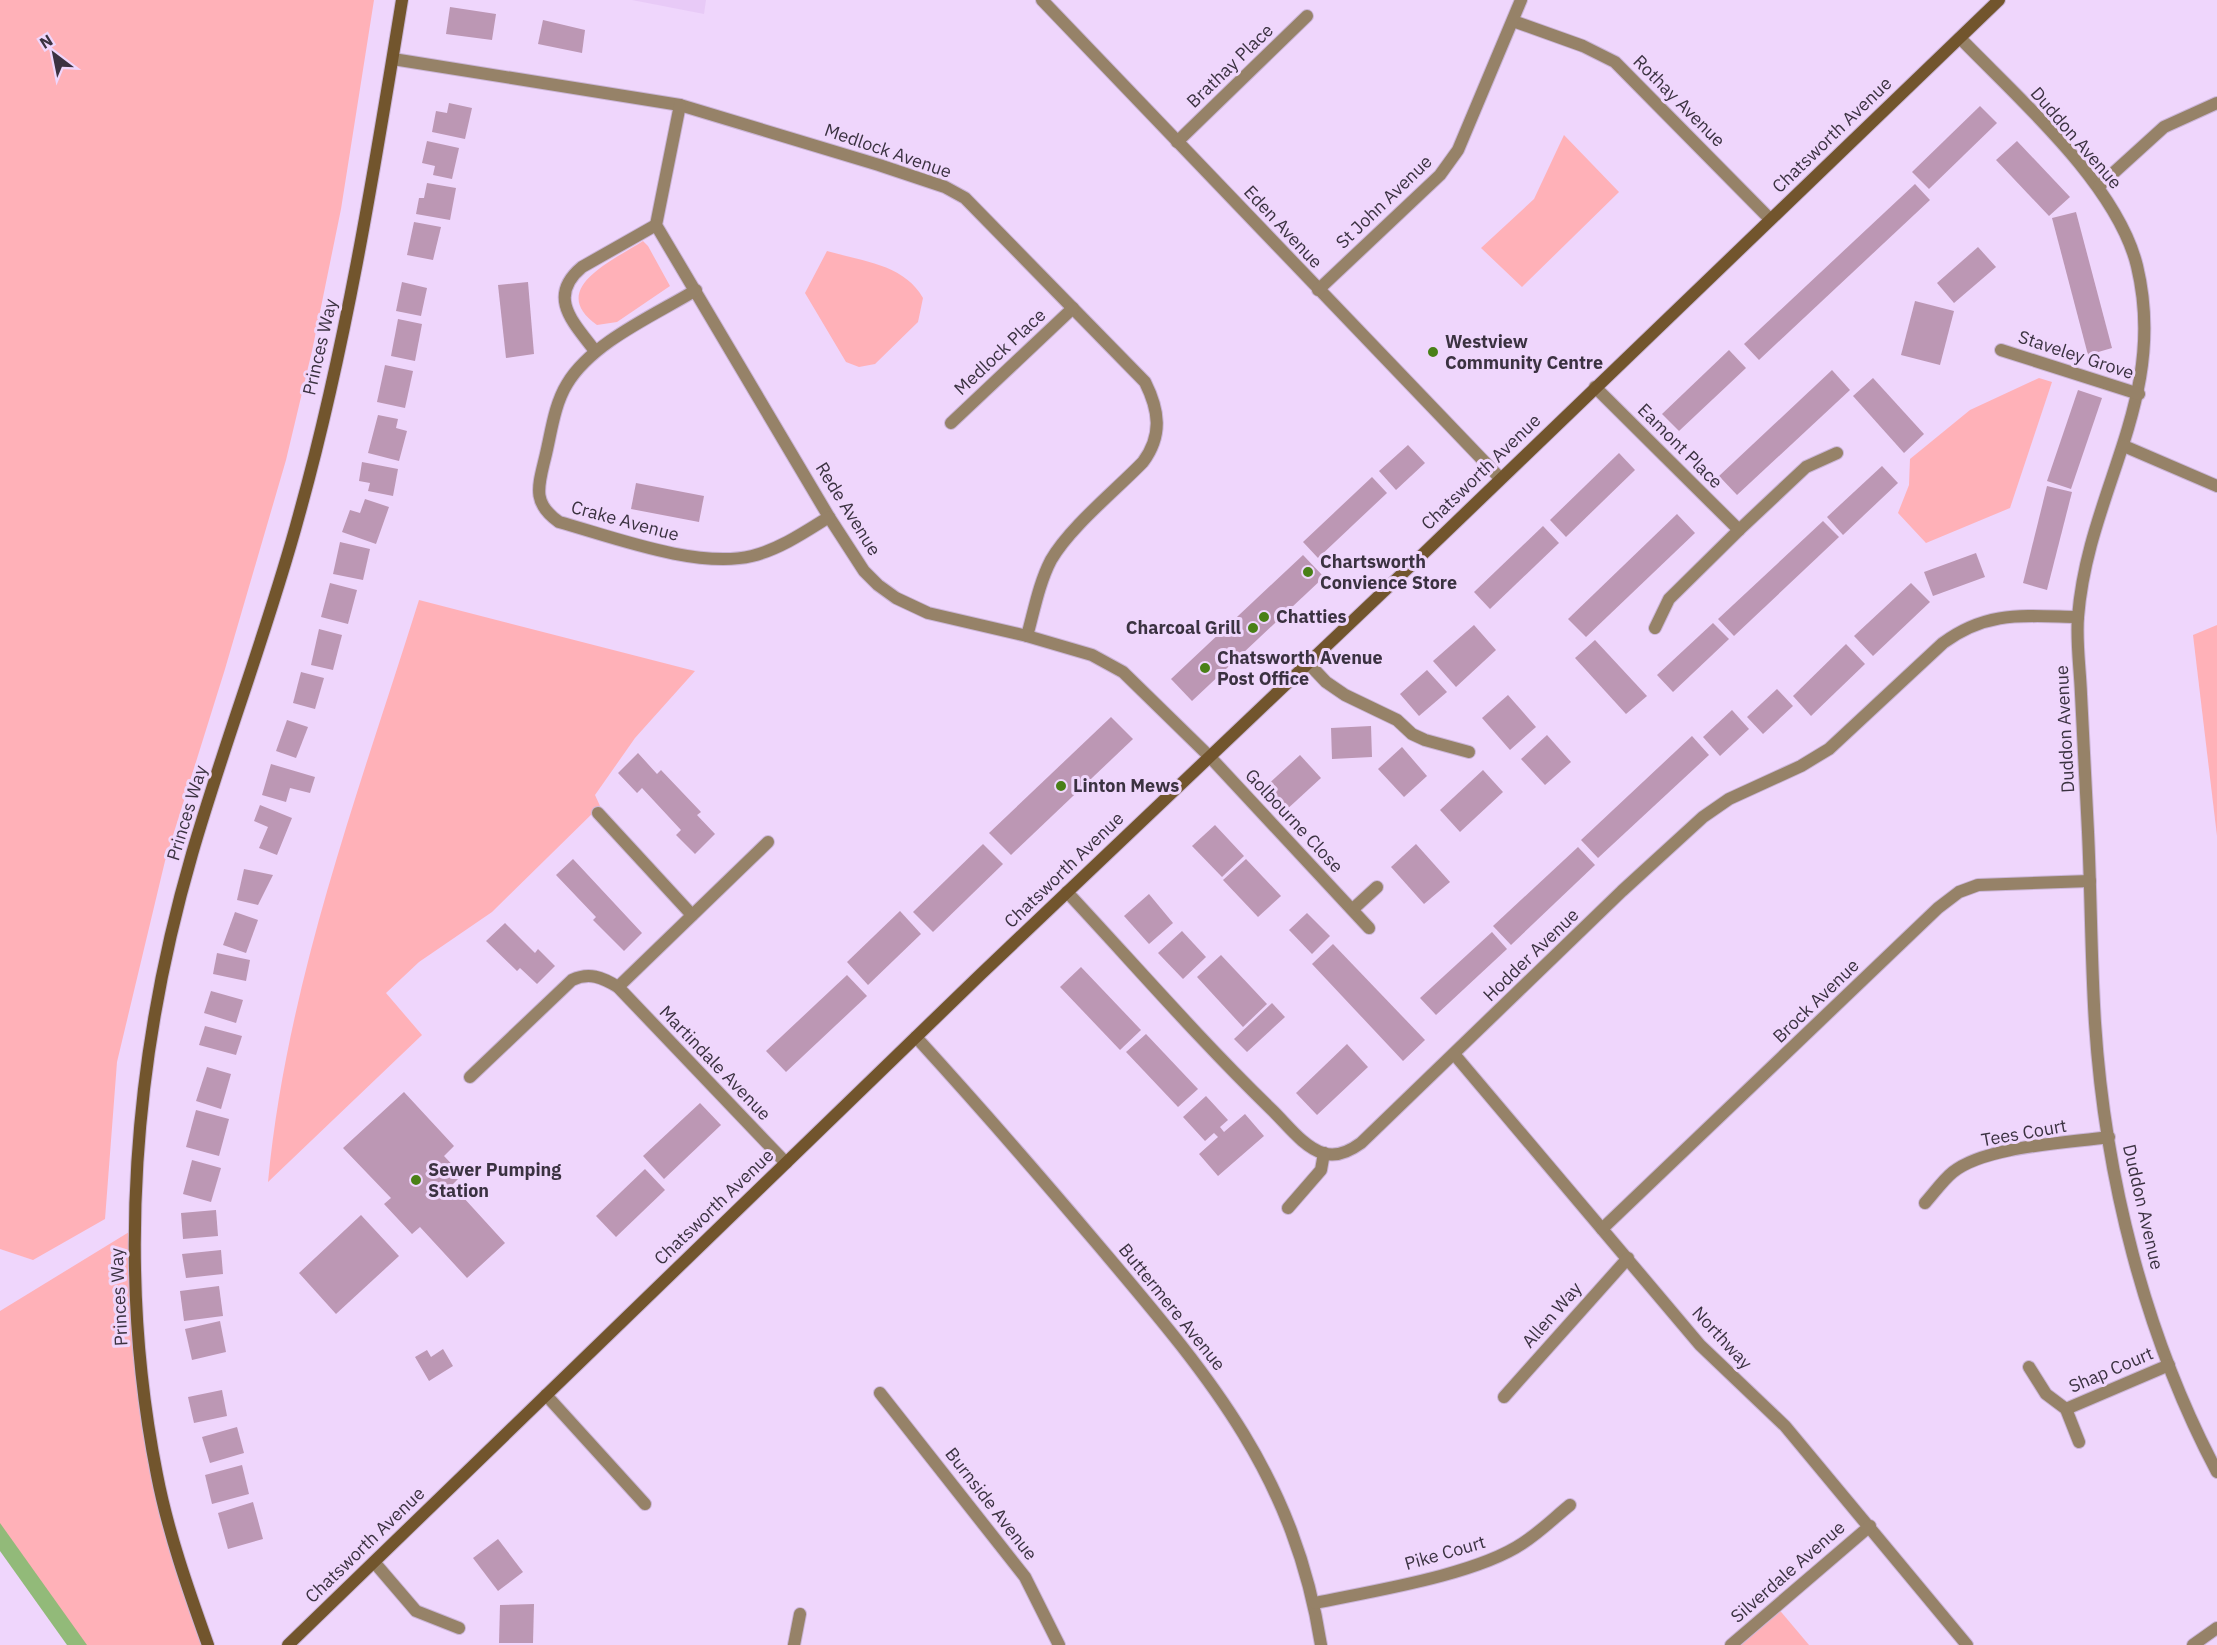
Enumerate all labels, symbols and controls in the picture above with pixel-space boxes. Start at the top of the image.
street label: Brathay Place [1182,19,1278,113]
north arrow [24,24,84,84]
text: N [36,30,56,53]
street label: Rothay Avenue [1629,50,1730,152]
street label: Chatsworth Avenue [1767,72,1896,198]
street label: Duddon Avenue [2026,82,2127,194]
street label: Medlock Avenue [822,118,955,183]
street label: St John Avenue [1331,150,1437,253]
street label: Eden Avenue [1239,180,1328,273]
street label: Princes Way [297,296,342,397]
street label: Medlock Place [949,303,1050,400]
street label: Staveley Grove [2015,325,2137,384]
place label: Westview Community Centre [1445,330,1603,374]
marker: Westview Community Centre [1426,345,1440,359]
street label: Eamont Place [1633,398,1728,493]
street label: Chatsworth Avenue [1416,409,1545,535]
street label: Rede Avenue [811,458,886,560]
street label: Crake Avenue [569,495,682,546]
place label: Chartsworth Convience Store [1320,550,1457,594]
marker: Chartsworth Convience Store [1301,565,1315,579]
place label: Chatties [1276,605,1347,628]
marker: Chatties [1257,610,1271,624]
place label: Charcoal Grill [1126,616,1242,639]
marker: Charcoal Grill [1246,621,1260,635]
place label: Chatsworth Avenue Post Office [1217,646,1383,690]
marker: Chatsworth Avenue Post Office [1198,661,1212,675]
street label: Duddon Avenue [2050,664,2079,793]
street label: Princes Way [161,762,212,863]
street label: Golbourne Close [1240,764,1349,878]
place label: Linton Mews [1073,774,1179,797]
marker: Linton Mews [1054,779,1068,793]
street label: Chatsworth Avenue [999,807,1128,933]
street label: Hodder Avenue [1478,903,1584,1006]
street label: Brock Avenue [1768,954,1864,1048]
street label: Martindale Avenue [655,1000,776,1125]
street label: Tees Court [1979,1114,2068,1151]
street label: Duddon Avenue [2118,1142,2169,1272]
street label: Chatsworth Avenue [649,1144,778,1270]
place label: Sewer Pumping Station [428,1158,561,1202]
marker: Sewer Pumping Station [409,1173,423,1187]
street label: Buttermere Avenue [1114,1238,1231,1375]
street label: Princes Way [104,1247,133,1347]
street label: Allen Way [1517,1277,1587,1352]
street label: Northway [1687,1301,1757,1374]
street label: Shap Court [2065,1341,2156,1398]
street label: Burnside Avenue [940,1443,1043,1565]
street label: Chatsworth Avenue [300,1482,429,1608]
street label: Silverdale Avenue [1726,1516,1850,1628]
street label: Pike Court [1402,1530,1488,1575]

